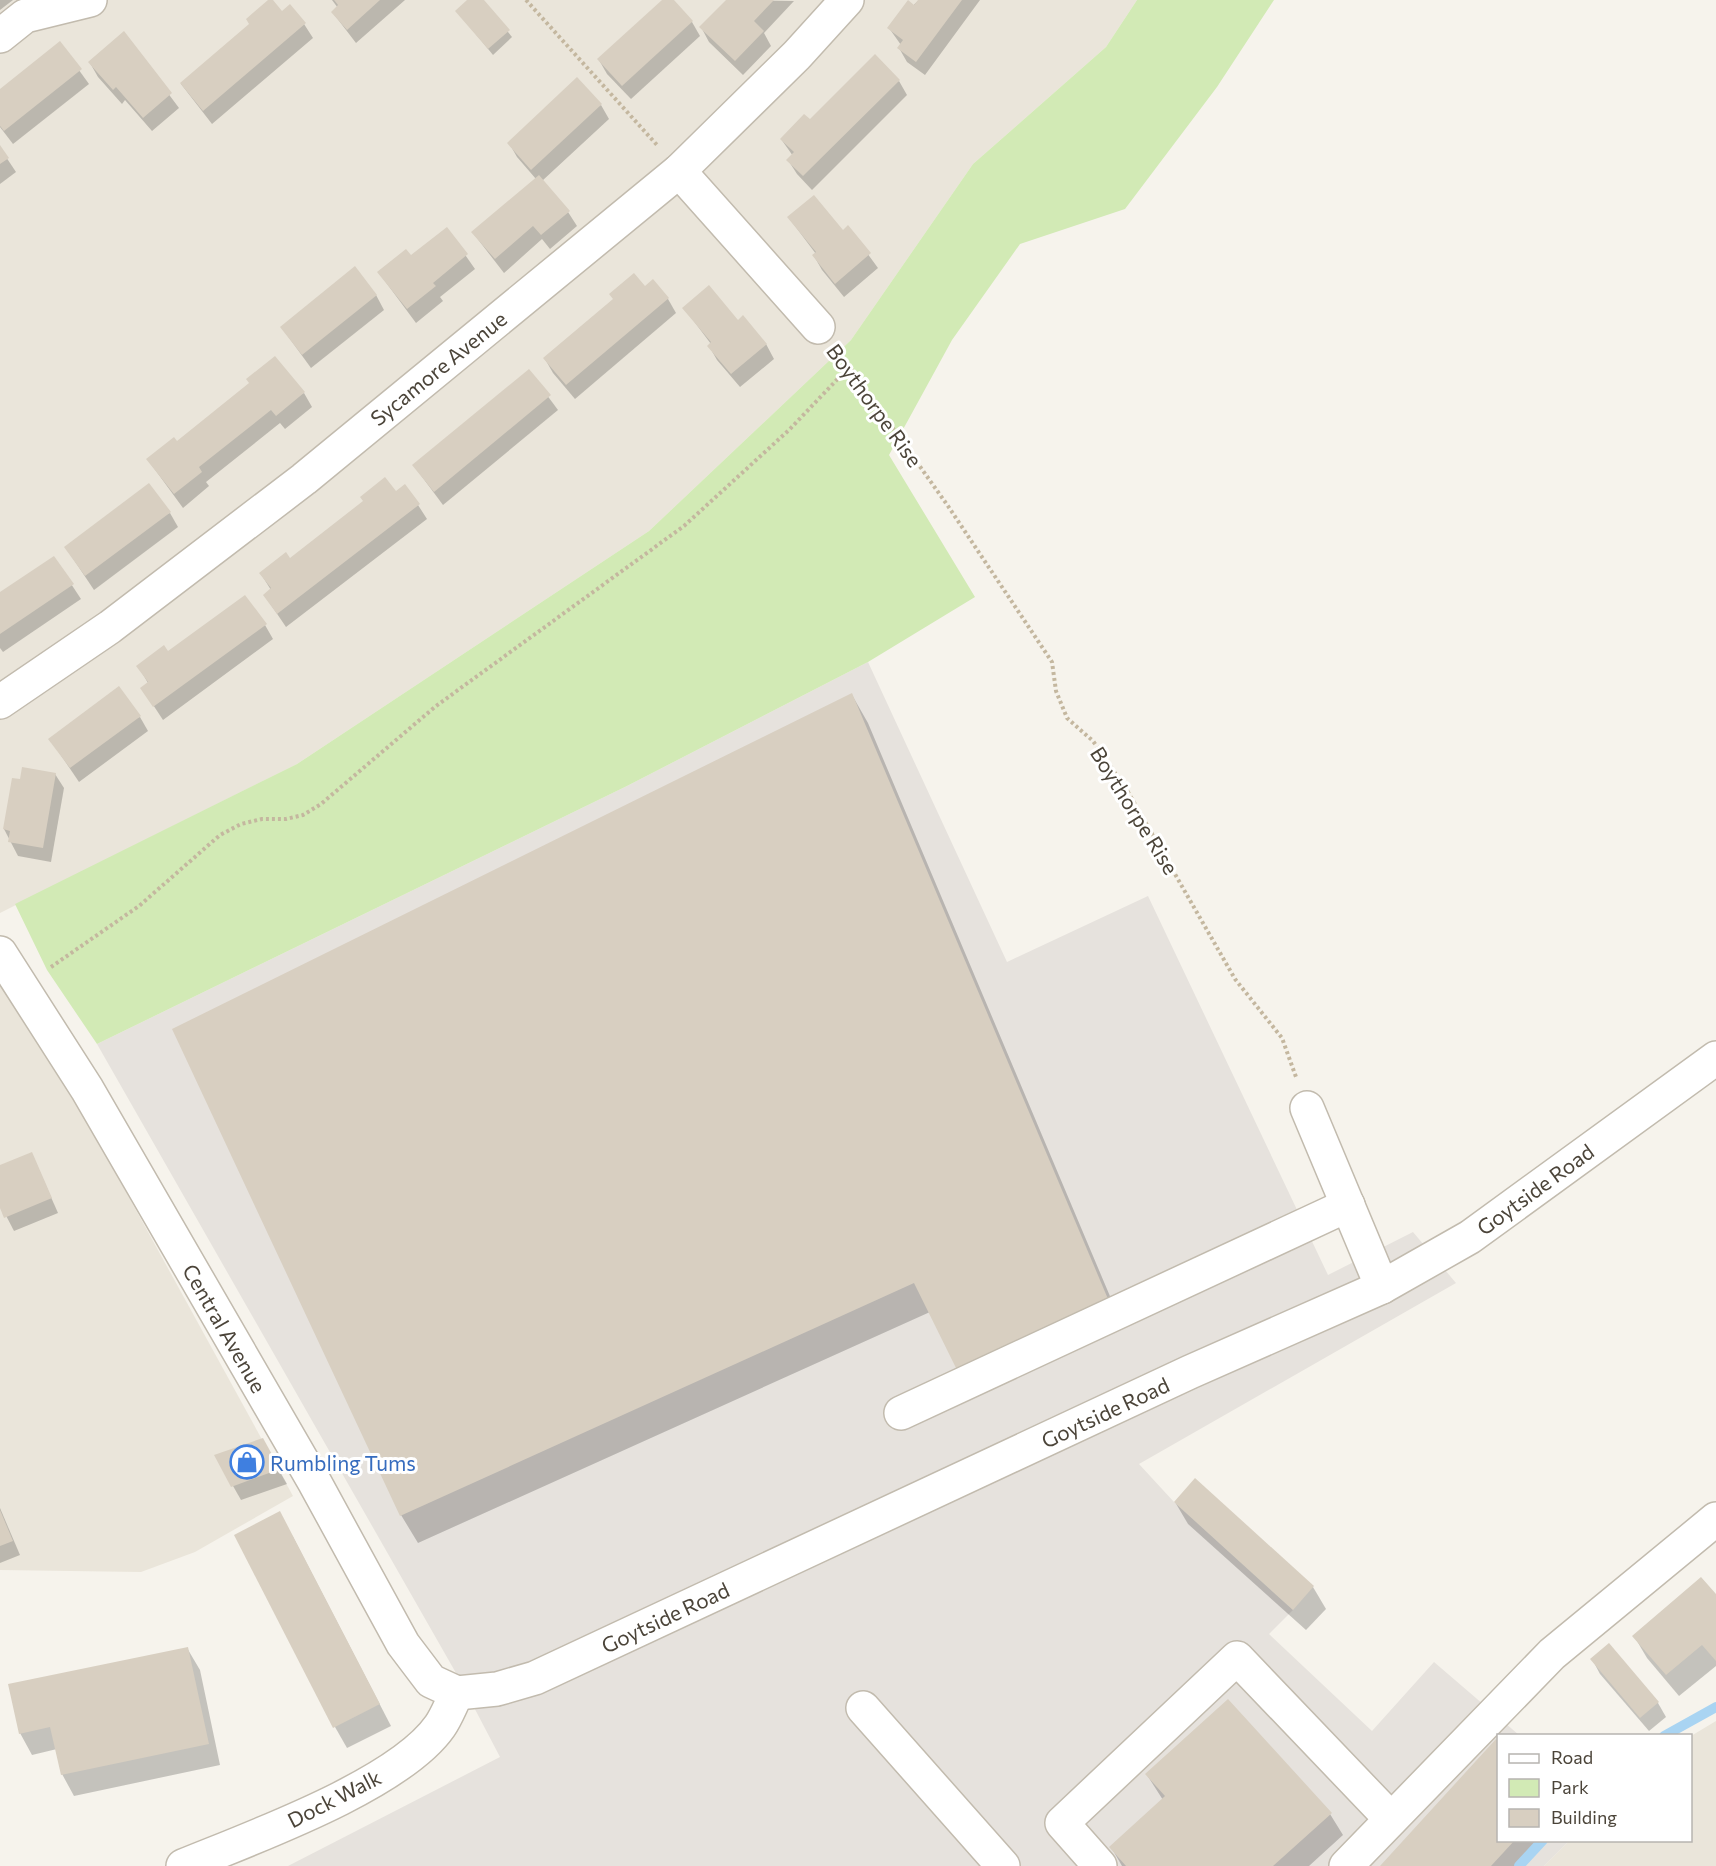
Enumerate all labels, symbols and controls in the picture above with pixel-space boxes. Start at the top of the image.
street label: Sycamore Avenue [365,306,511,430]
street label: Boythorpe Rise [822,339,928,471]
street label: Boythorpe Rise [1086,742,1184,878]
street label: Goytside Road [1472,1138,1598,1240]
street label: Central Avenue [178,1259,272,1397]
street label: Goytside Road [1037,1371,1173,1453]
shop icon: Rumbling Tums [229,1444,265,1480]
place label: Rumbling Tums [270,1450,416,1475]
street label: Goytside Road [597,1576,733,1658]
legend [1497,1734,1692,1842]
text: Road [1551,1746,1593,1768]
street label: Dock Walk [283,1764,385,1832]
text: Park [1551,1776,1589,1798]
text: Building [1551,1806,1617,1828]

